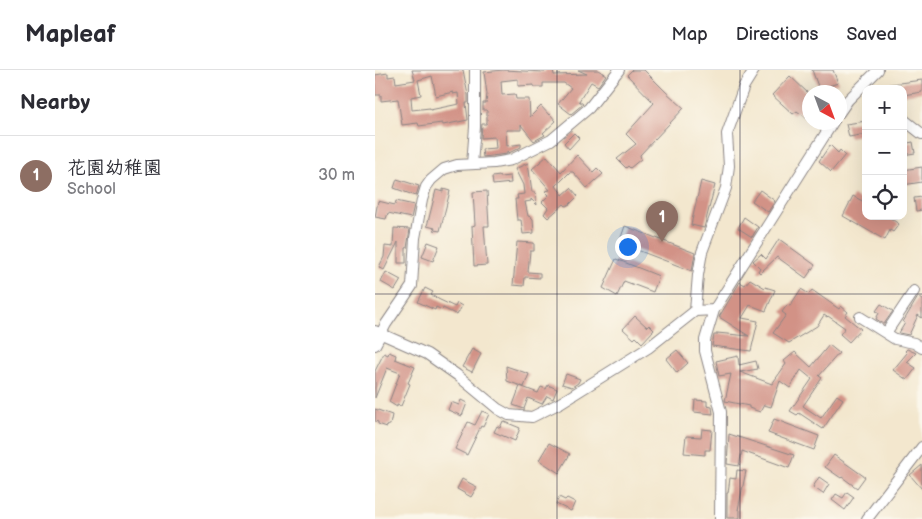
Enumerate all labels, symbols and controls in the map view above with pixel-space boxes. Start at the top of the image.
text: Mapleaf [25,20,116,49]
text: Map [672,24,708,45]
text: Directions [736,24,818,45]
text: Saved [846,24,897,45]
north arrow [802,85,847,130]
map controls [862,85,907,220]
button: + [862,85,907,130]
text: Nearby [20,90,90,115]
button: − [862,130,907,175]
text: 花園幼稚園 [67,157,162,180]
text: 1 [33,166,39,185]
text: 30 m [318,166,355,185]
button: locate [862,175,907,220]
text: School [67,180,116,199]
pin: 1 [646,201,678,242]
your location [615,234,641,260]

